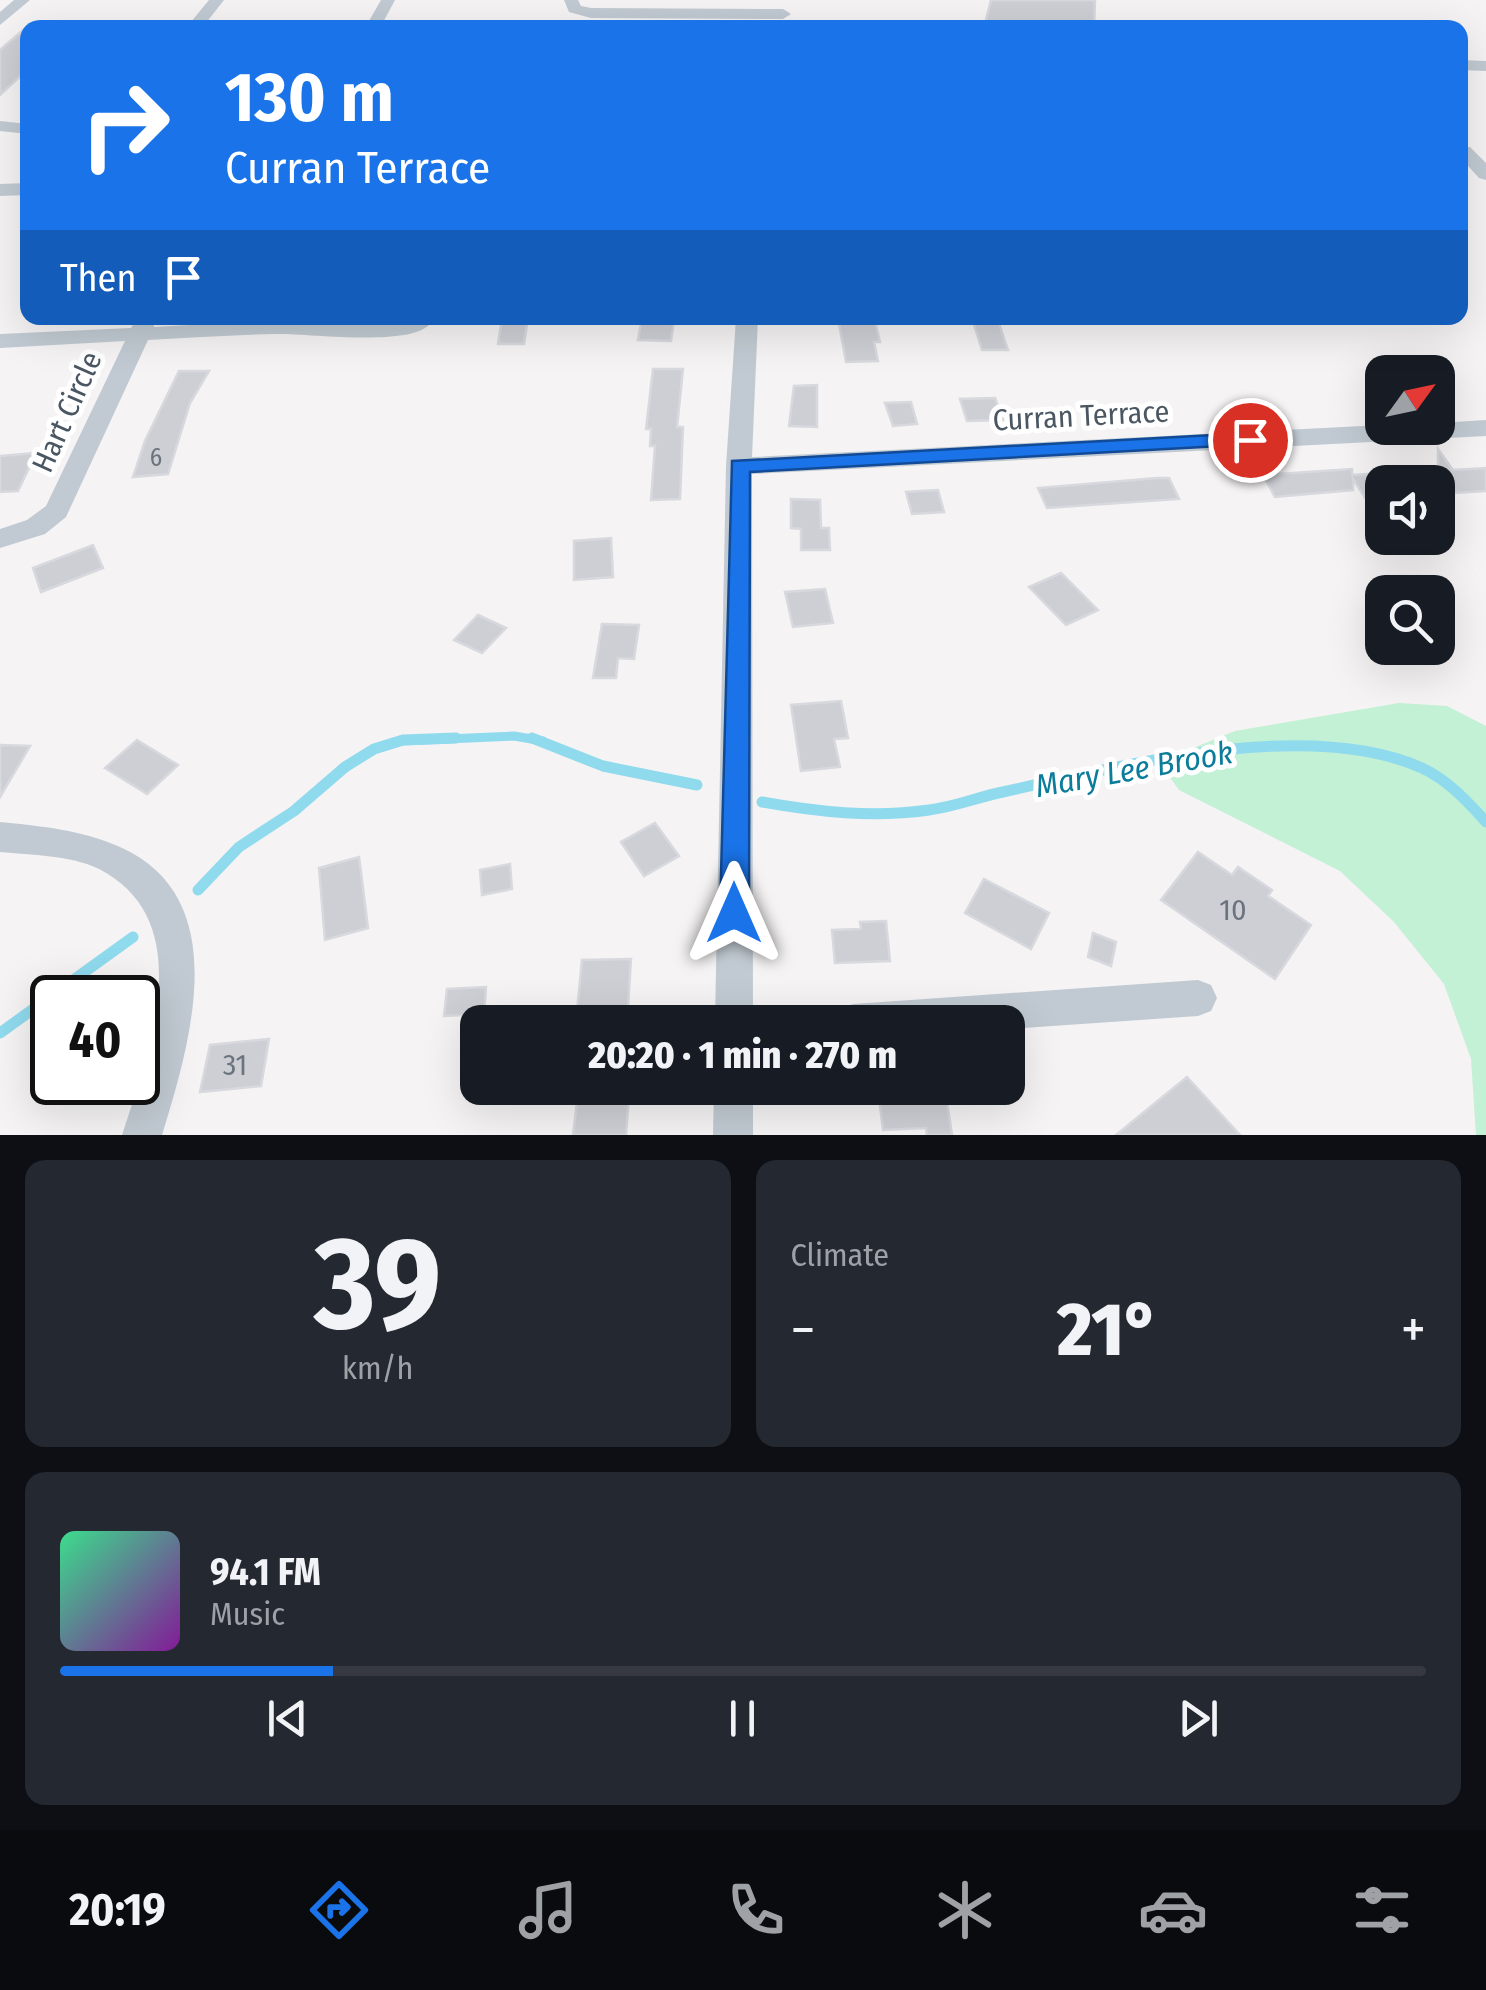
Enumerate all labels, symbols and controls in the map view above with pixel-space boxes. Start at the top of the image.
text: 130 m [225,56,394,140]
icon: right [60,60,190,190]
text: Curran Terrace [225,141,490,195]
icon: arrive [156,250,211,305]
text: Then [60,255,136,301]
street label: Hart Circle [25,346,109,478]
north arrow [1365,355,1455,445]
map controls [1365,355,1455,665]
street label: Curran Terrace [992,393,1170,439]
pin [1208,398,1293,483]
icon: arrive [1223,413,1278,468]
house number: 6 [150,443,162,473]
button: sound [1365,465,1455,555]
button: search [1365,575,1455,665]
water label: Mary Lee Brook [1032,733,1236,805]
position arrow [682,861,786,965]
house number: 10 [1219,892,1247,928]
speed limit sign: 40 [30,975,160,1105]
text: 20:20 · 1 min · 270 m [588,1032,897,1078]
house number: 31 [223,1047,247,1083]
text: 39 [314,1206,442,1362]
text: Climate [791,1236,889,1274]
text: 21° [1057,1285,1159,1375]
text: − [791,1297,815,1363]
text: + [1401,1297,1426,1363]
text: km/h [342,1349,413,1387]
text: 94.1 FM [210,1549,321,1595]
text: Music [210,1595,285,1633]
icon: previous [260,1691,315,1746]
icon: pause [715,1691,770,1746]
icon: next [1171,1691,1226,1746]
icon: directions [304,1875,374,1945]
icon: music [513,1875,583,1945]
icon: phone [721,1875,791,1945]
icon: climate [930,1875,1000,1945]
icon: car [1138,1875,1208,1945]
icon: filters [1347,1875,1417,1945]
text: 20:19 [69,1883,166,1937]

